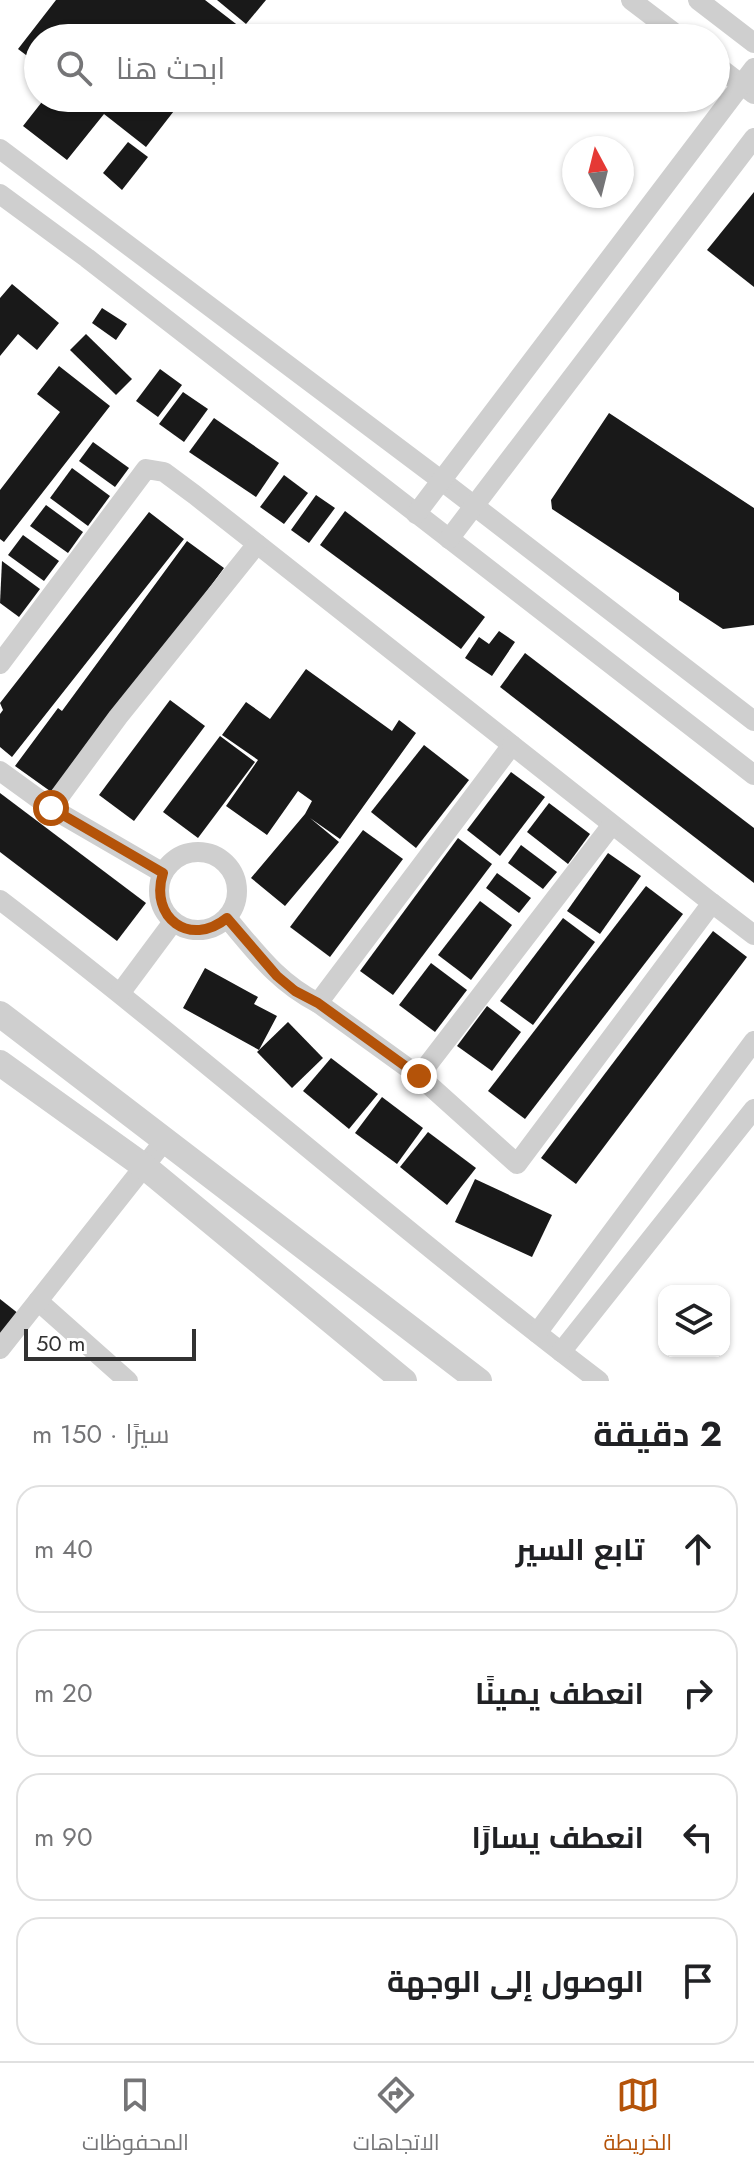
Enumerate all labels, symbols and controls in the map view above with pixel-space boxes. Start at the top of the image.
search box [24,24,730,112]
icon: search [52,46,96,90]
text: ابحث هنا [116,47,225,90]
north arrow [562,136,634,208]
route start [33,790,69,826]
route end [401,1058,437,1094]
map controls [658,1285,730,1357]
button: layers [658,1285,730,1357]
scale bar [24,1325,196,1361]
text: 50 m [36,1327,85,1359]
text: 2 دقيقة [593,1410,722,1459]
text: سيرًا · 150 m [32,1415,169,1453]
icon: ahead [676,1527,720,1571]
text: تابع السير [516,1528,644,1571]
text: 40 m [34,1530,93,1568]
icon: right [676,1671,720,1715]
text: انعطف يمينًا [475,1672,644,1715]
text: 20 m [34,1674,93,1712]
icon: left [676,1815,720,1859]
text: انعطف يسارًا [471,1816,644,1859]
text: 90 m [34,1818,93,1856]
icon: arrive [676,1959,720,2003]
text: الوصول إلى الوجهة [387,1960,644,2003]
tab: المحفوظات [82,2073,189,2163]
tab: الاتجاهات [353,2073,440,2163]
tab: الخريطة [603,2073,672,2163]

